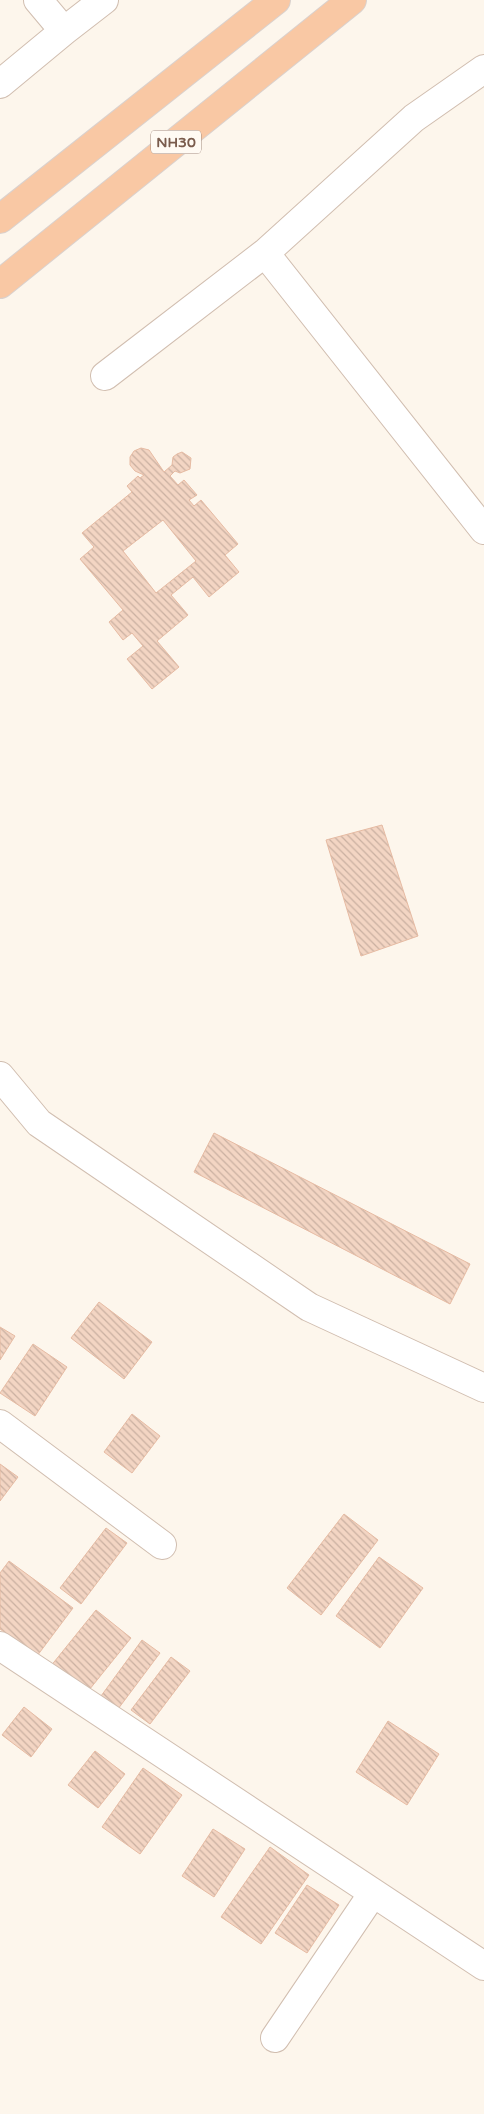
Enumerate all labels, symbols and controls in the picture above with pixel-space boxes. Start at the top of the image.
road number: NH30 [151,130,201,154]

